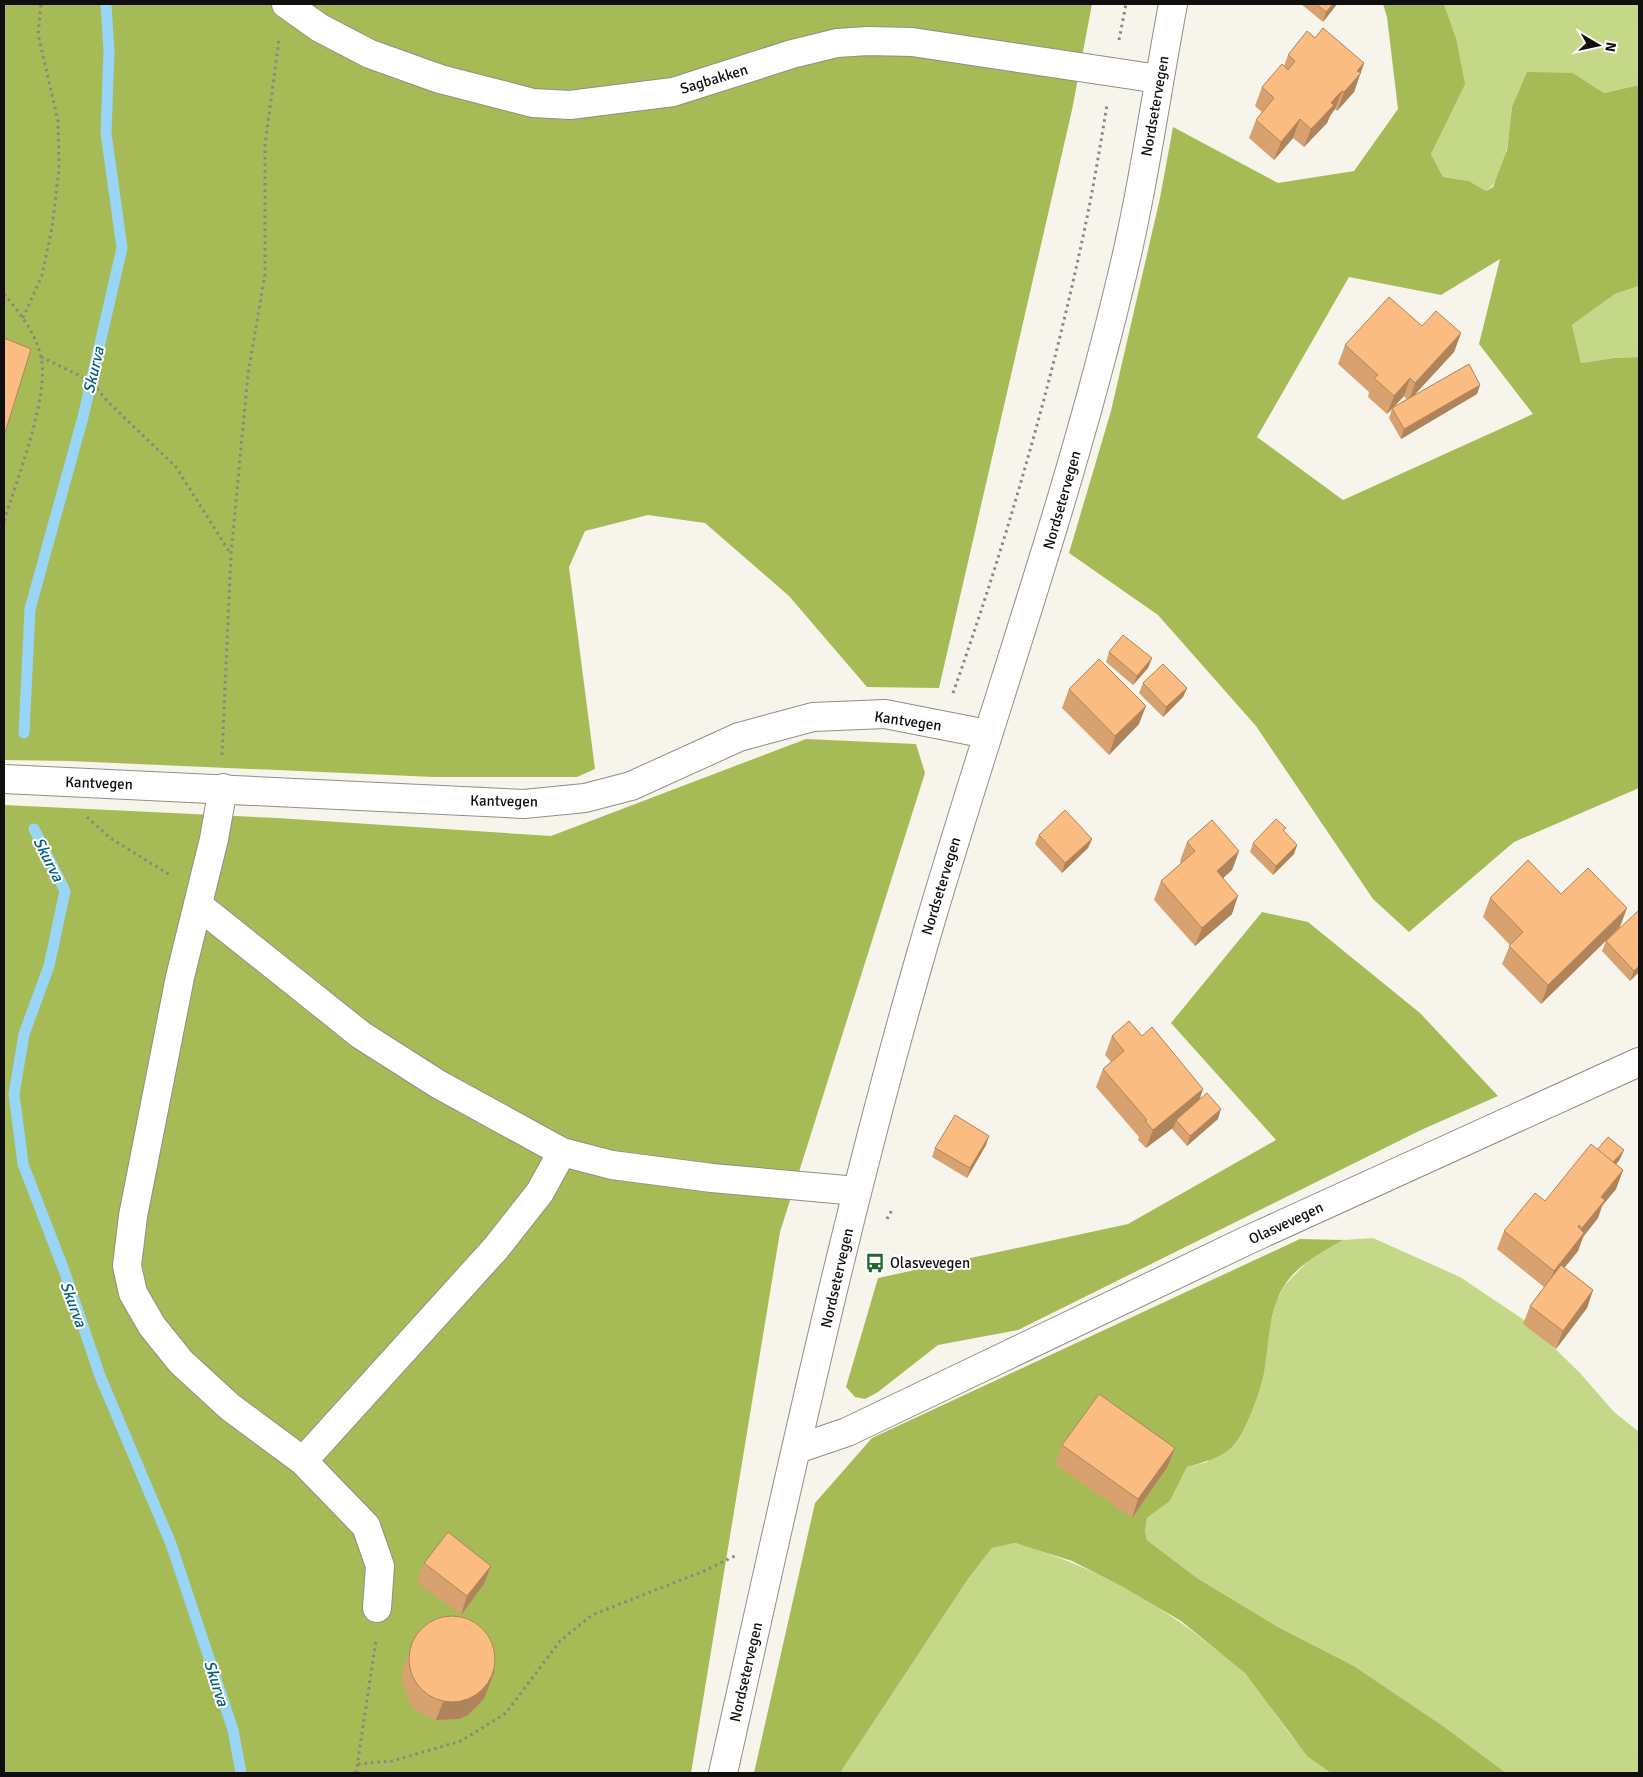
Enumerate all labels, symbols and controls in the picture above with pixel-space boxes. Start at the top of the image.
north arrow [1573,20,1623,70]
text: N [1601,41,1620,53]
street label: Nordsetervegen [1137,54,1173,158]
street label: Sagbakken [678,60,750,98]
water label: Skurva [79,344,109,395]
street label: Nordsetervegen [1039,449,1085,551]
street label: Kantvegen [873,707,943,735]
street label: Kantvegen [65,773,133,793]
street label: Kantvegen [470,791,538,811]
water label: Skurva [29,834,68,886]
street label: Nordsetervegen [918,835,964,937]
street label: Olasvevegen [1246,1198,1326,1248]
street label: Nordsetervegen [817,1226,857,1330]
bus stop icon: Olasvevegen [864,1252,886,1274]
place label: Olasvevegen [890,1254,970,1272]
water label: Skurva [56,1279,91,1331]
street label: Nordsetervegen [726,1620,766,1724]
water label: Skurva [199,1658,233,1710]

